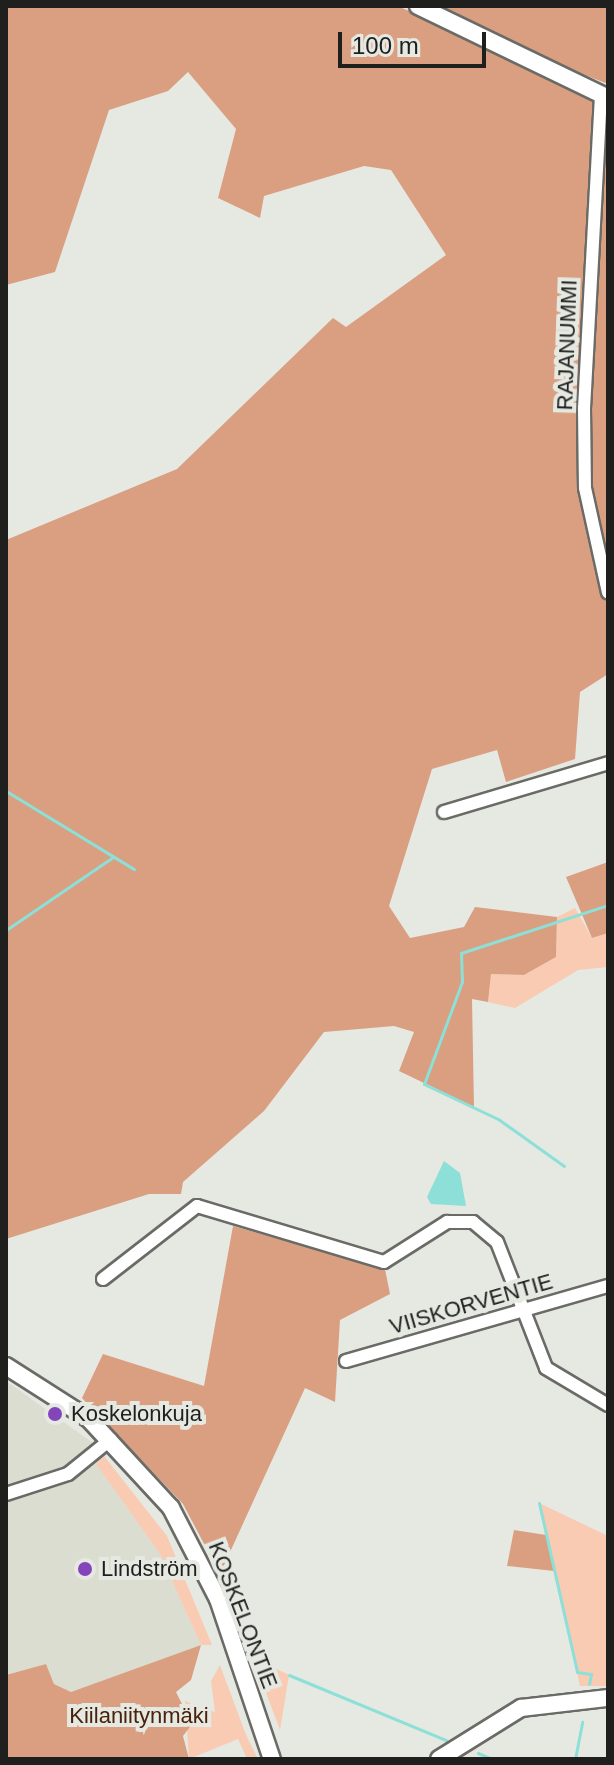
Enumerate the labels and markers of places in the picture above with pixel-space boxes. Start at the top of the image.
place label: Koskelonkuja [71,1401,202,1427]
marker: Koskelonkuja [46,1405,64,1423]
place label: Lindström [101,1556,198,1582]
marker: Lindström [76,1560,94,1578]

